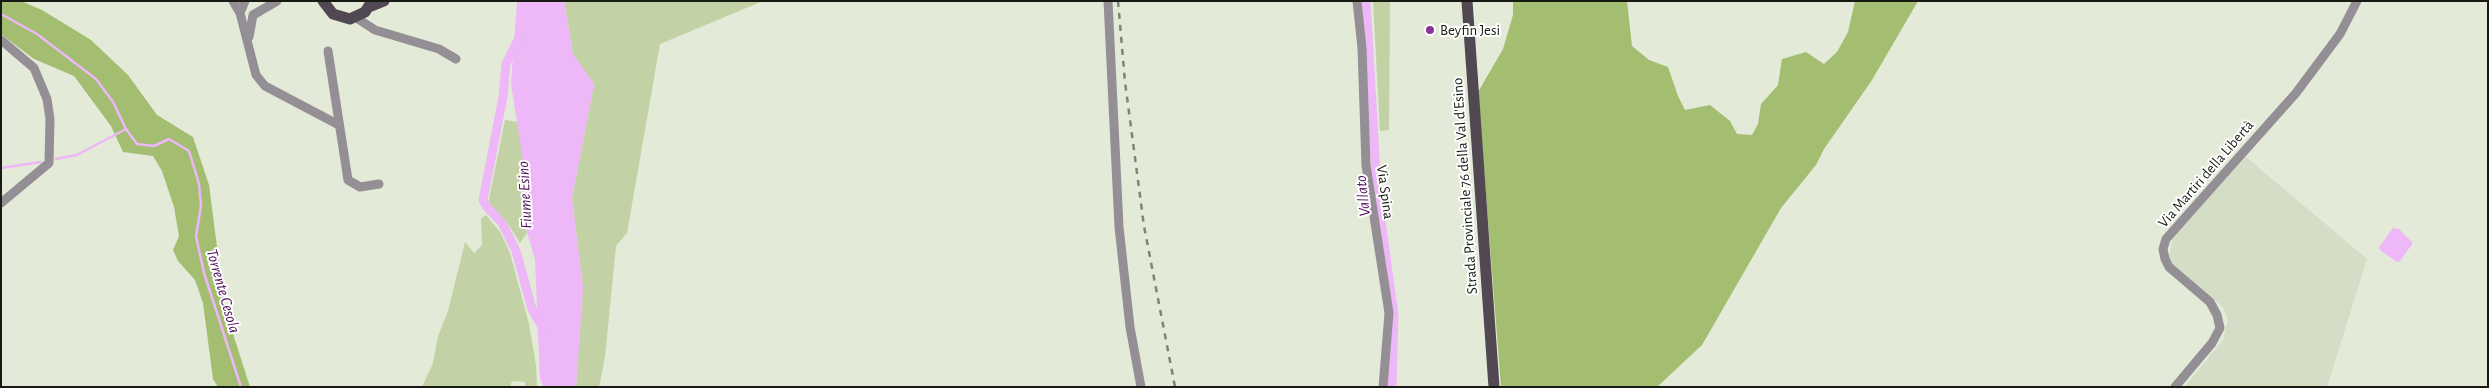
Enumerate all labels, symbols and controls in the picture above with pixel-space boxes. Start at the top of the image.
place label: Beyfin Jesi [1440,21,1500,39]
marker: Beyfin Jesi [1424,24,1436,36]
street label: Strada Provinciale 76 della Val d'Esino [1448,77,1482,295]
street label: Via Martiri della Libertà [2154,117,2258,231]
water label: Fiume Esino [514,161,536,229]
street label: Via Spina [1372,164,1398,220]
water label: Vallato [1351,174,1375,218]
water label: Torrente Cesola [202,247,244,335]

